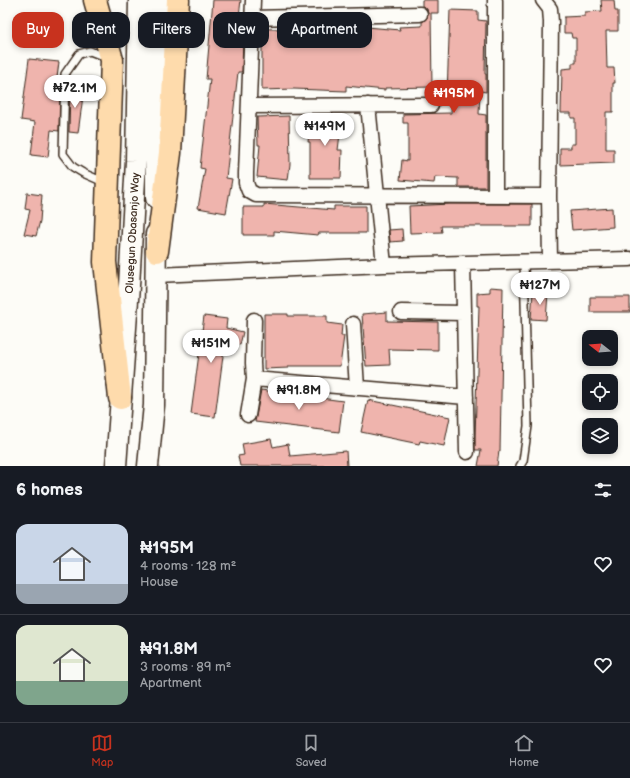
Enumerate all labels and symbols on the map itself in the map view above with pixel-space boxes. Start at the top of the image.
pin: ₦72.1M [42,75,108,109]
pin: ₦195M [426,80,482,114]
pin: ₦149M [297,113,353,147]
street label: Olusegun Obasanjo Way [123,172,142,294]
pin: ₦127M [512,272,568,306]
pin: ₦151M [183,330,239,364]
north arrow [582,330,618,366]
pin: ₦91.8M [266,377,332,411]

